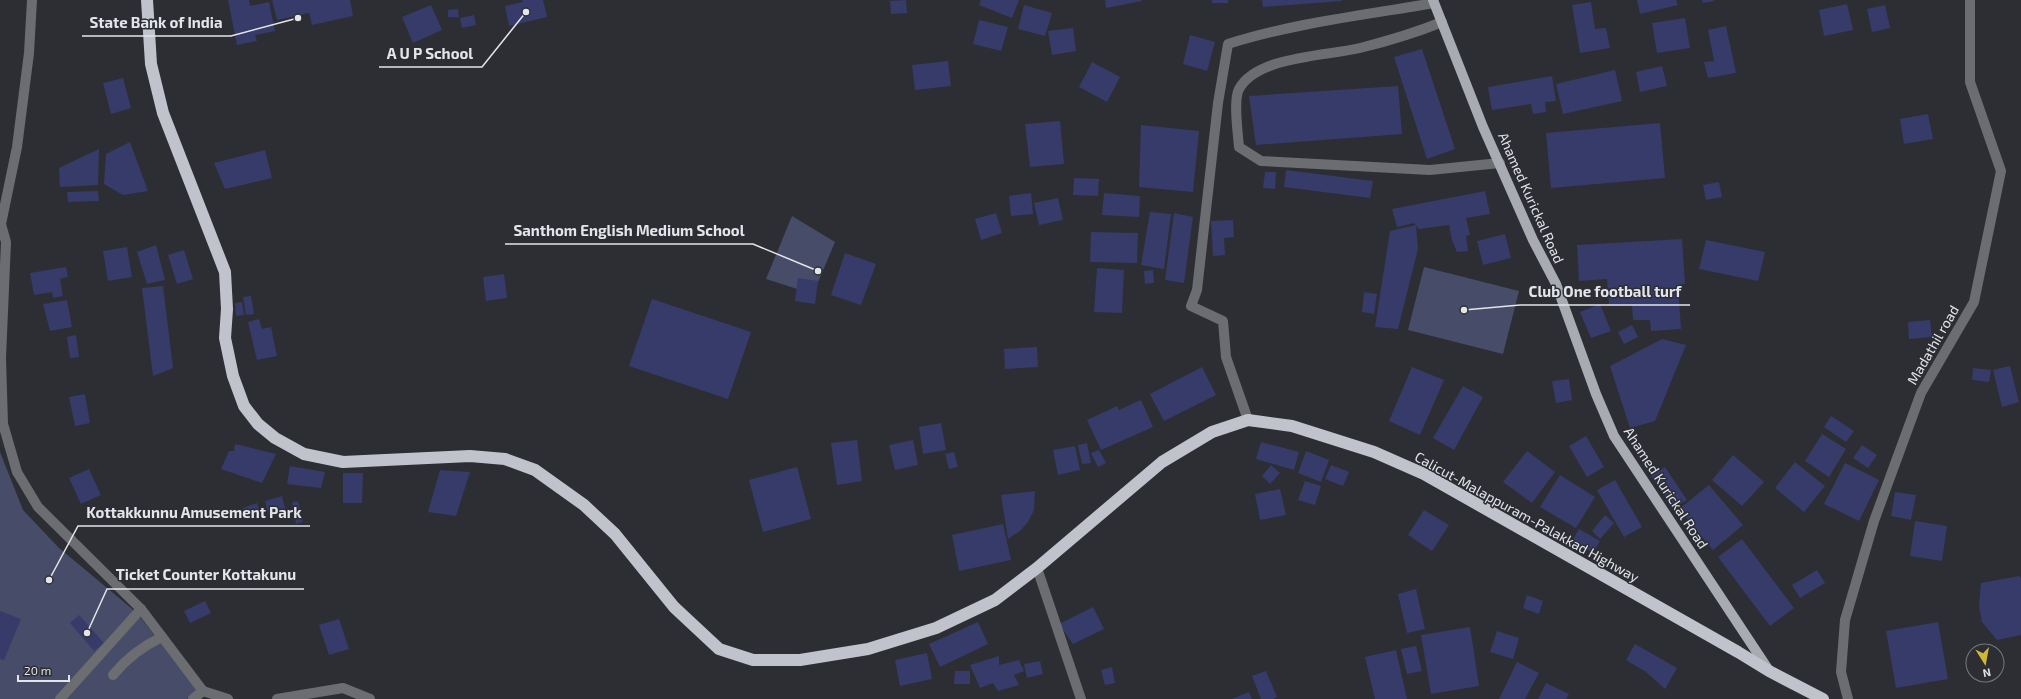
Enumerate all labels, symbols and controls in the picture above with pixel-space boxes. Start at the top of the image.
callout: State Bank of India [82,9,231,36]
text: State Bank of India [90,13,222,31]
callout: A U P School [379,40,482,67]
text: A U P School [387,44,473,62]
street label: Ahamed Kurickal Road [1495,130,1568,266]
callout: Santhom English Medium School [505,217,753,244]
text: Santhom English Medium School [513,221,745,239]
callout: Club One football turf [1520,278,1690,305]
text: Club One football turf [1529,282,1682,300]
street label: Madathil road [1903,302,1962,387]
street label: Ahamed Kurickal Road [1621,424,1712,552]
street label: Calicut-Malappuram-Palakkad Highway [1412,448,1643,586]
callout: Kottakkunnu Amusement Park [78,499,310,526]
text: Kottakkunnu Amusement Park [86,503,302,521]
callout: Ticket Counter Kottakunu [107,562,304,589]
text: Ticket Counter Kottakunu [116,565,296,583]
north arrow [1965,643,2005,683]
scale bar [18,657,69,683]
text: 20 m [24,663,51,677]
text: N [1982,666,1992,680]

